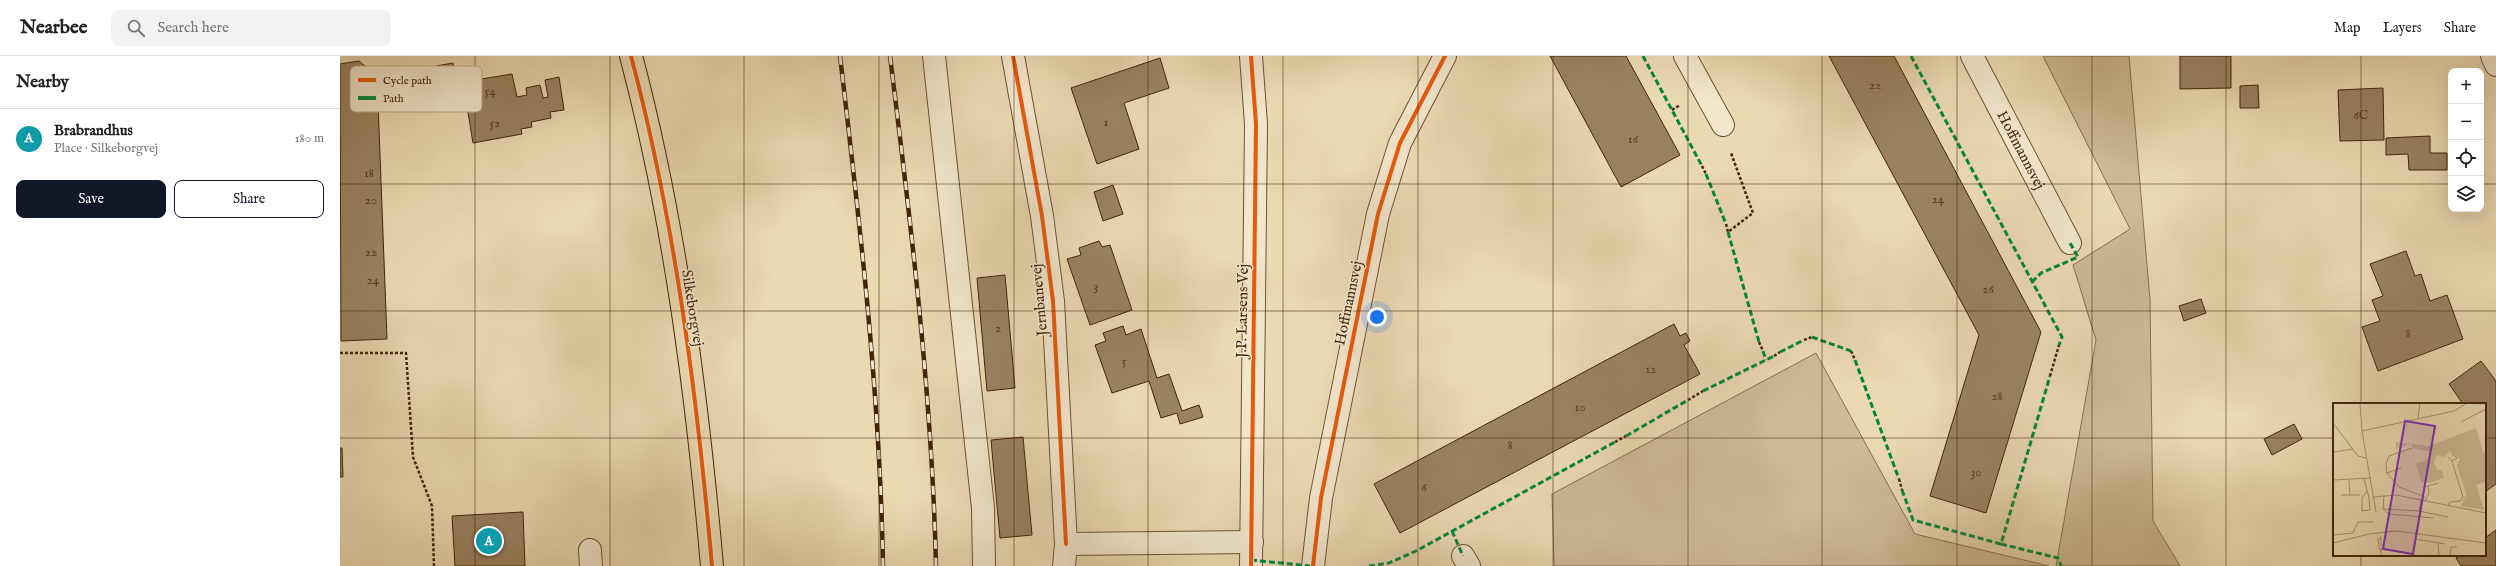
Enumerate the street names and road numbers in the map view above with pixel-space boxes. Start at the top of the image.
street label: Hoffmannsvej [1992,108,2049,193]
street label: Hoffmannsvej [1330,259,1367,347]
street label: Jernbanevej [1027,263,1052,339]
street label: J.P. Larsens Vej [1232,264,1253,360]
street label: Silkeborgvej [677,268,708,348]

